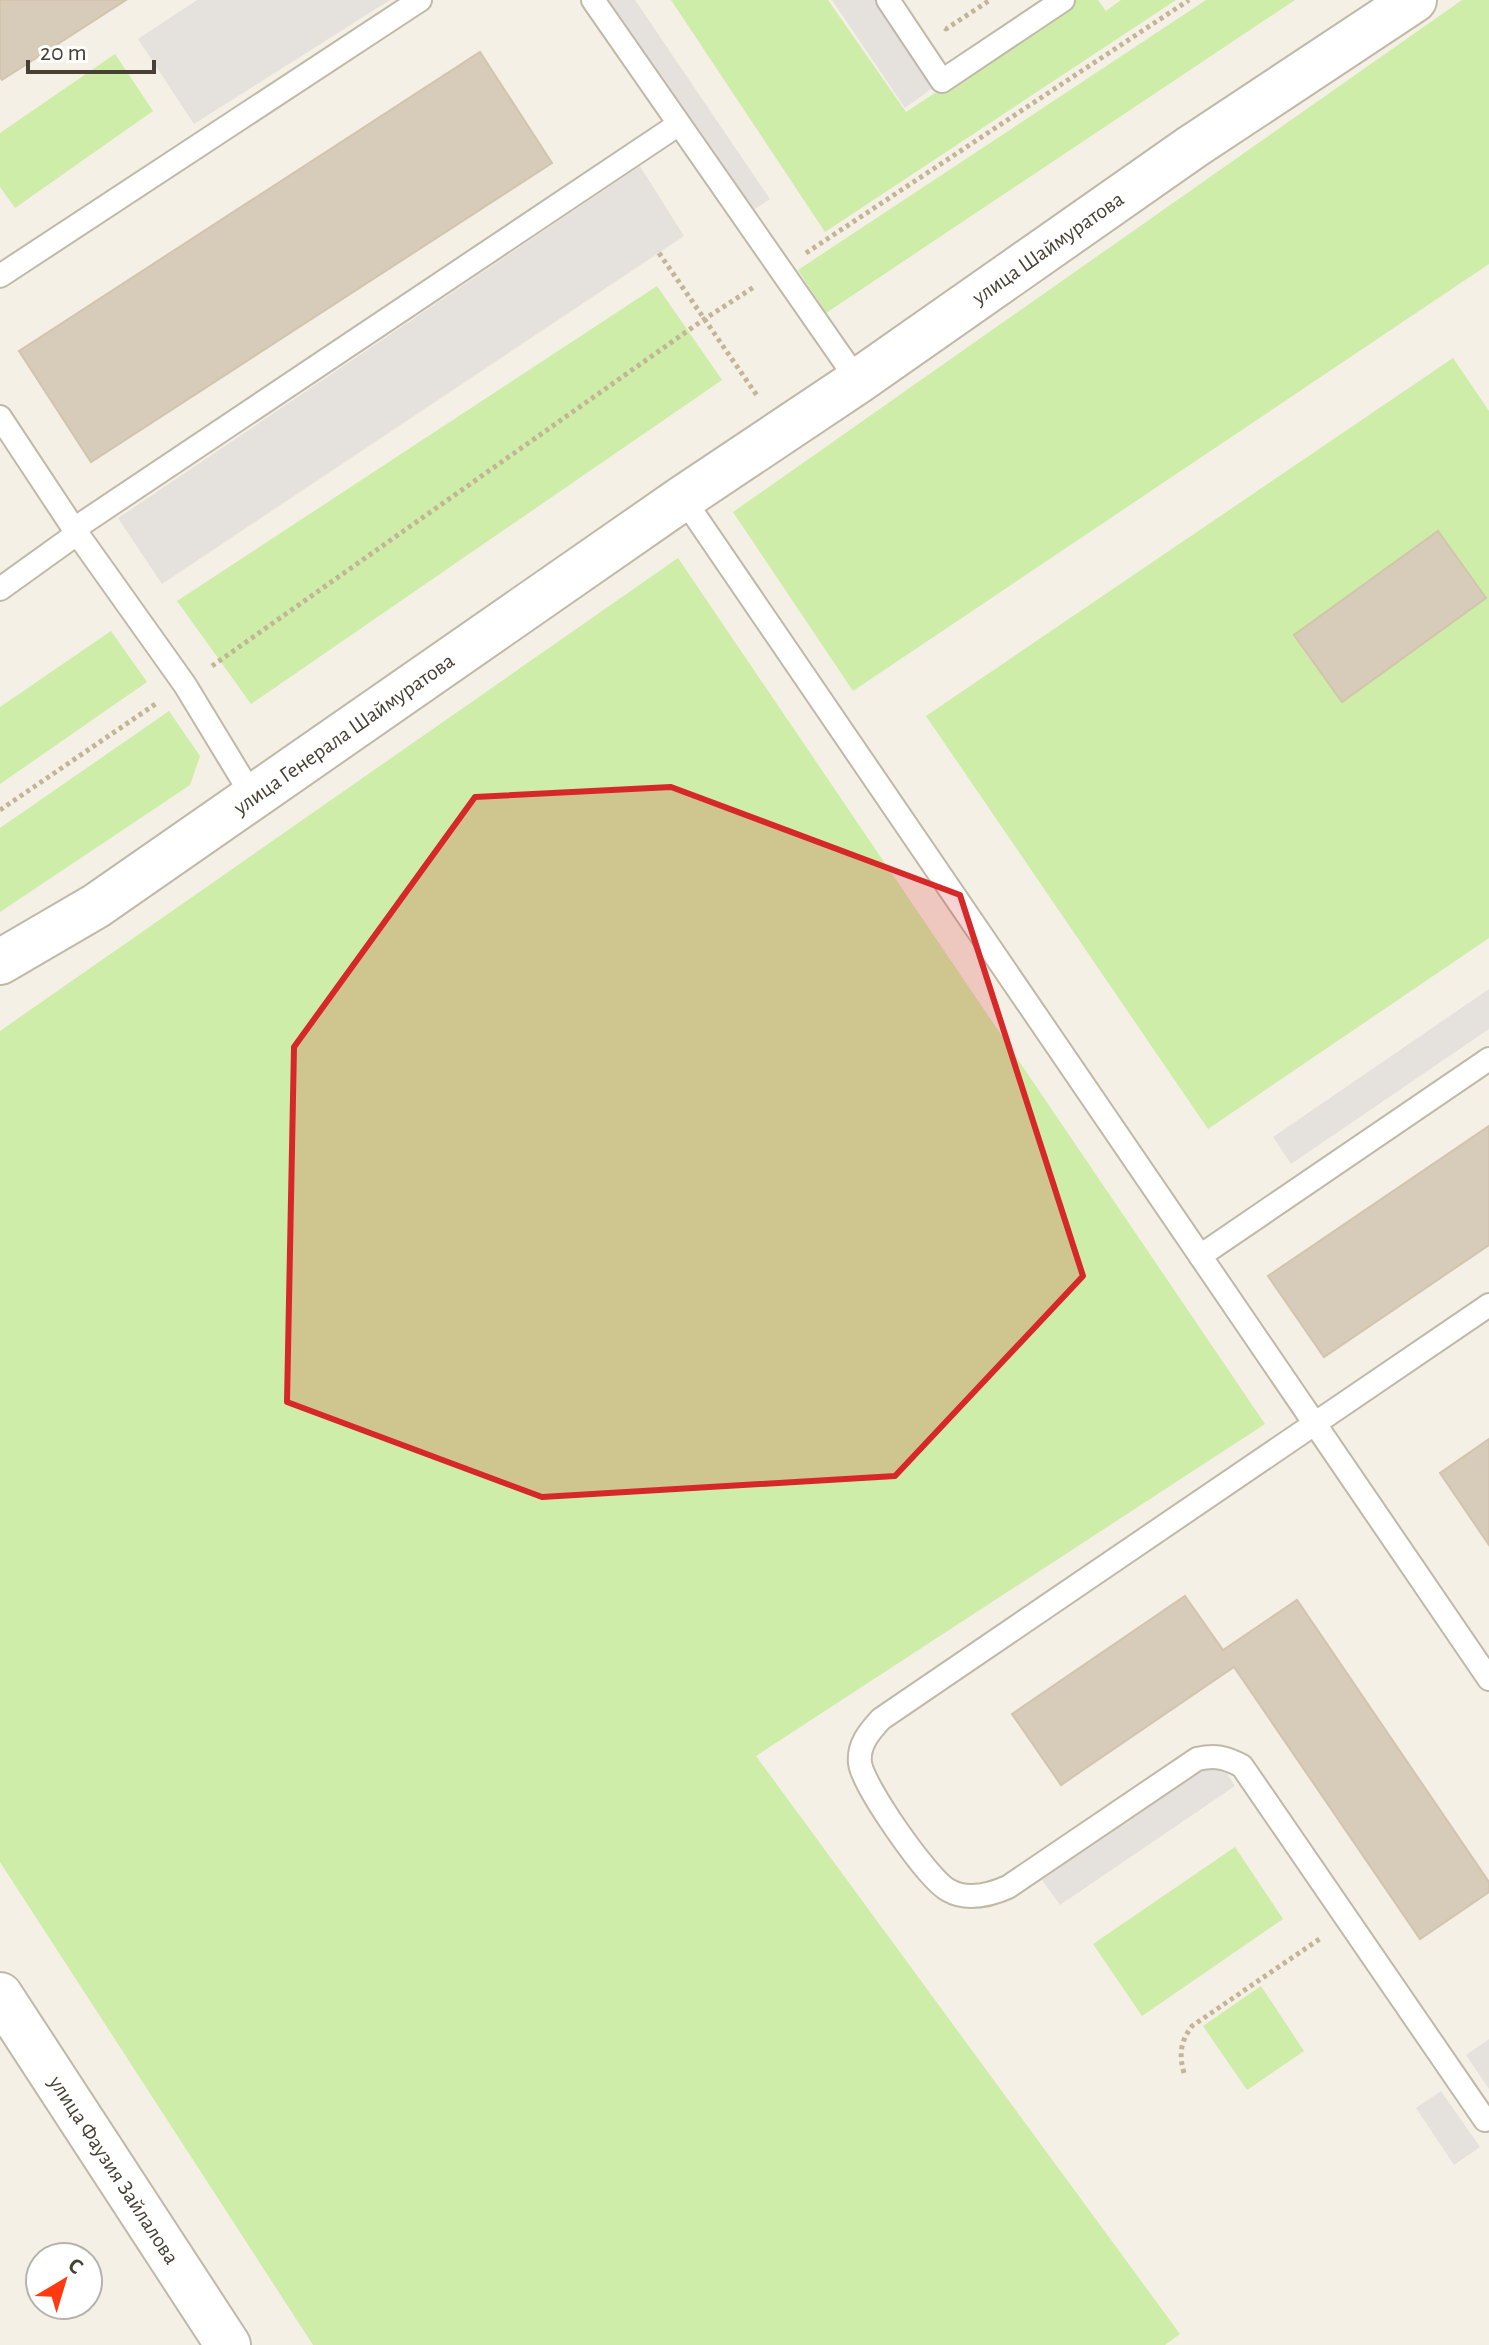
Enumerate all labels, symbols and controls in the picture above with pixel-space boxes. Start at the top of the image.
scale bar [28,24,154,74]
text: 20 m [40,41,87,65]
street label: улица Шаймуратова [967,188,1128,309]
street label: улица Генерала Шаймуратова [229,649,458,819]
street label: улица Фаузия Зайлалова [44,2071,183,2268]
north arrow [24,2241,104,2321]
text: С [64,2254,87,2278]

